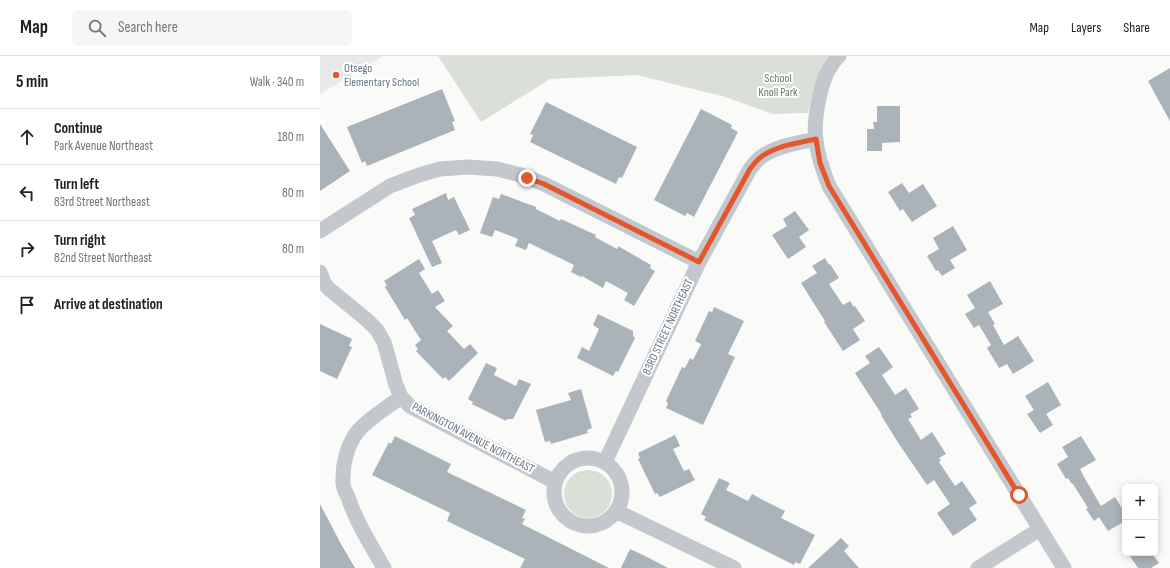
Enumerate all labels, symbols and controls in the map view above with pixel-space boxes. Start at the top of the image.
search box [72,10,352,46]
text: Map [20,16,48,39]
icon: search [86,17,108,39]
text: Search here [118,18,178,37]
text: Map [1029,19,1049,36]
text: Layers [1071,19,1101,36]
text: Share [1123,19,1150,36]
place label: Otsego Elementary School [344,61,419,90]
marker: Otsego Elementary School [331,70,341,80]
park label: School Knoll Park [758,71,798,100]
text: 5 min [16,72,48,92]
text: Walk · 340 m [250,74,304,90]
text: Continue [54,119,103,138]
icon: ahead [16,126,38,148]
text: 180 m [278,129,304,145]
text: Park Avenue Northeast [54,138,153,154]
route end [518,169,536,187]
text: Turn left [54,175,99,194]
icon: left [16,182,38,204]
text: 80 m [282,185,304,201]
text: 83rd Street Northeast [54,194,150,210]
text: Turn right [54,231,106,250]
icon: right [16,238,38,260]
text: 80 m [282,241,304,257]
text: 82nd Street Northeast [54,250,152,266]
street label: 83RD STREET NORTHEAST [639,277,697,377]
icon: arrive [16,294,38,316]
text: Arrive at destination [54,295,163,314]
street label: PARKINGTON AVENUE NORTHEAST [409,399,537,477]
map controls [1122,484,1158,556]
button: + [1122,484,1158,520]
route start [1010,486,1028,504]
button: − [1122,520,1158,556]

